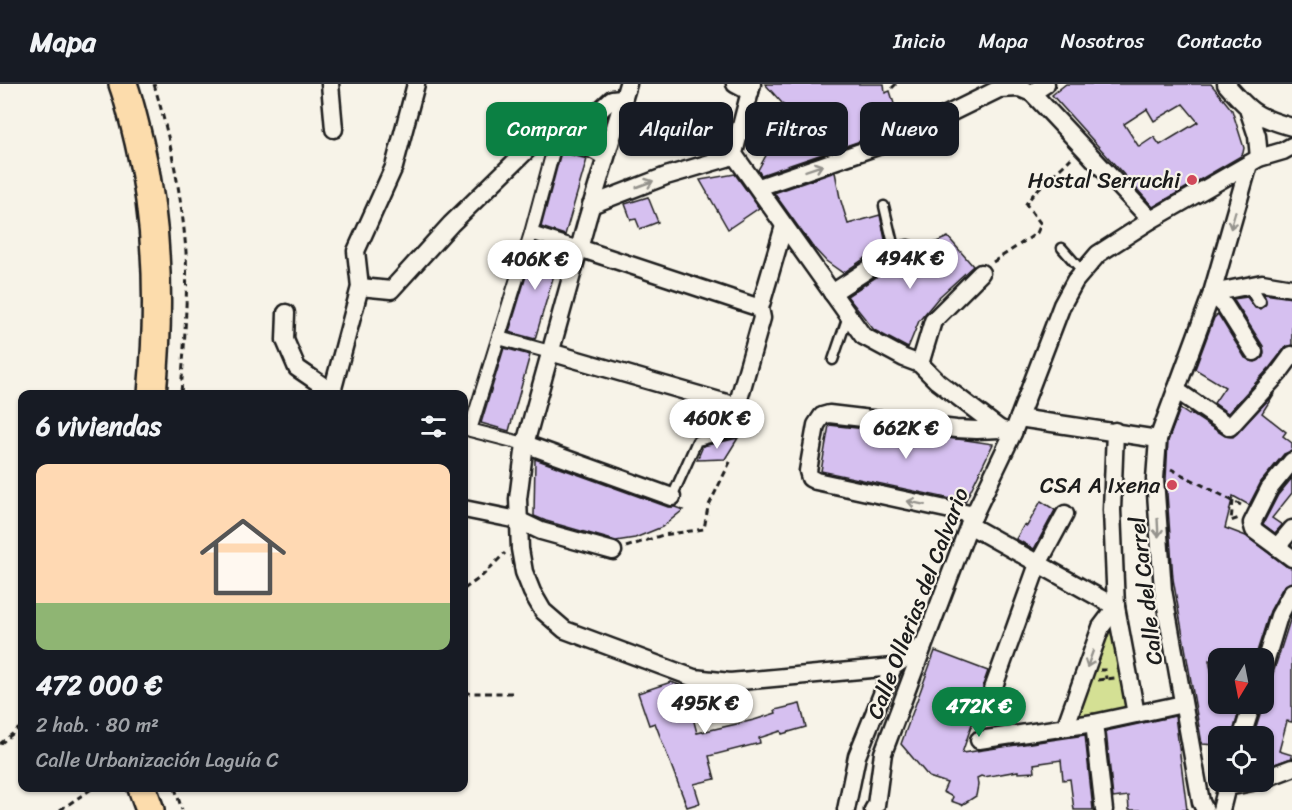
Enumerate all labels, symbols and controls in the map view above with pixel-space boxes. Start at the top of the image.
text: Mapa [30,17,96,66]
text: Inicio [893,22,945,60]
text: Mapa [978,22,1028,60]
text: Nosotros [1061,22,1144,60]
text: Contacto [1177,22,1262,60]
chip: Comprar [486,102,607,156]
chip: Alquilar [619,102,733,156]
chip: Filtros [745,102,848,156]
chip: Nuevo [860,102,959,156]
one-way arrow [804,161,823,172]
place label: Hostal Serruchi [1028,161,1181,200]
marker: Hostal Serruchi [1185,173,1199,187]
one-way arrow [636,178,654,189]
one-way arrow [1227,210,1238,229]
pin: 494K € [861,239,959,290]
pin: 406K € [486,240,584,291]
text: 494K € [876,241,944,276]
text: 406K € [501,242,569,277]
pin: 460K € [668,399,766,450]
text: 460K € [683,401,751,436]
text: 6 viviendas [36,403,161,449]
pin: 662K € [857,409,955,460]
icon: filters [417,410,450,443]
text: 662K € [874,411,938,446]
place label: CSA A Ixena [1040,466,1161,505]
marker: CSA A Ixena [1165,478,1179,492]
street label: Calle Ollerias del Calvario [855,482,980,725]
one-way arrow [907,497,927,508]
icon: home [189,503,297,611]
street label: Calle del Carrel [1117,514,1174,667]
one-way arrow [1153,518,1164,538]
north arrow [1208,648,1274,714]
map controls [1208,648,1274,792]
one-way arrow [1083,649,1094,668]
text: 472 000 € [36,662,162,708]
pin: 495K € [656,684,754,735]
text: 495K € [671,686,739,721]
pin: 472K € [930,687,1028,738]
text: 472K € [946,689,1012,724]
text: 2 hab. · 80 m² [36,708,159,743]
button: locate [1208,726,1274,792]
text: Calle Urbanización Laguía C [36,743,279,778]

